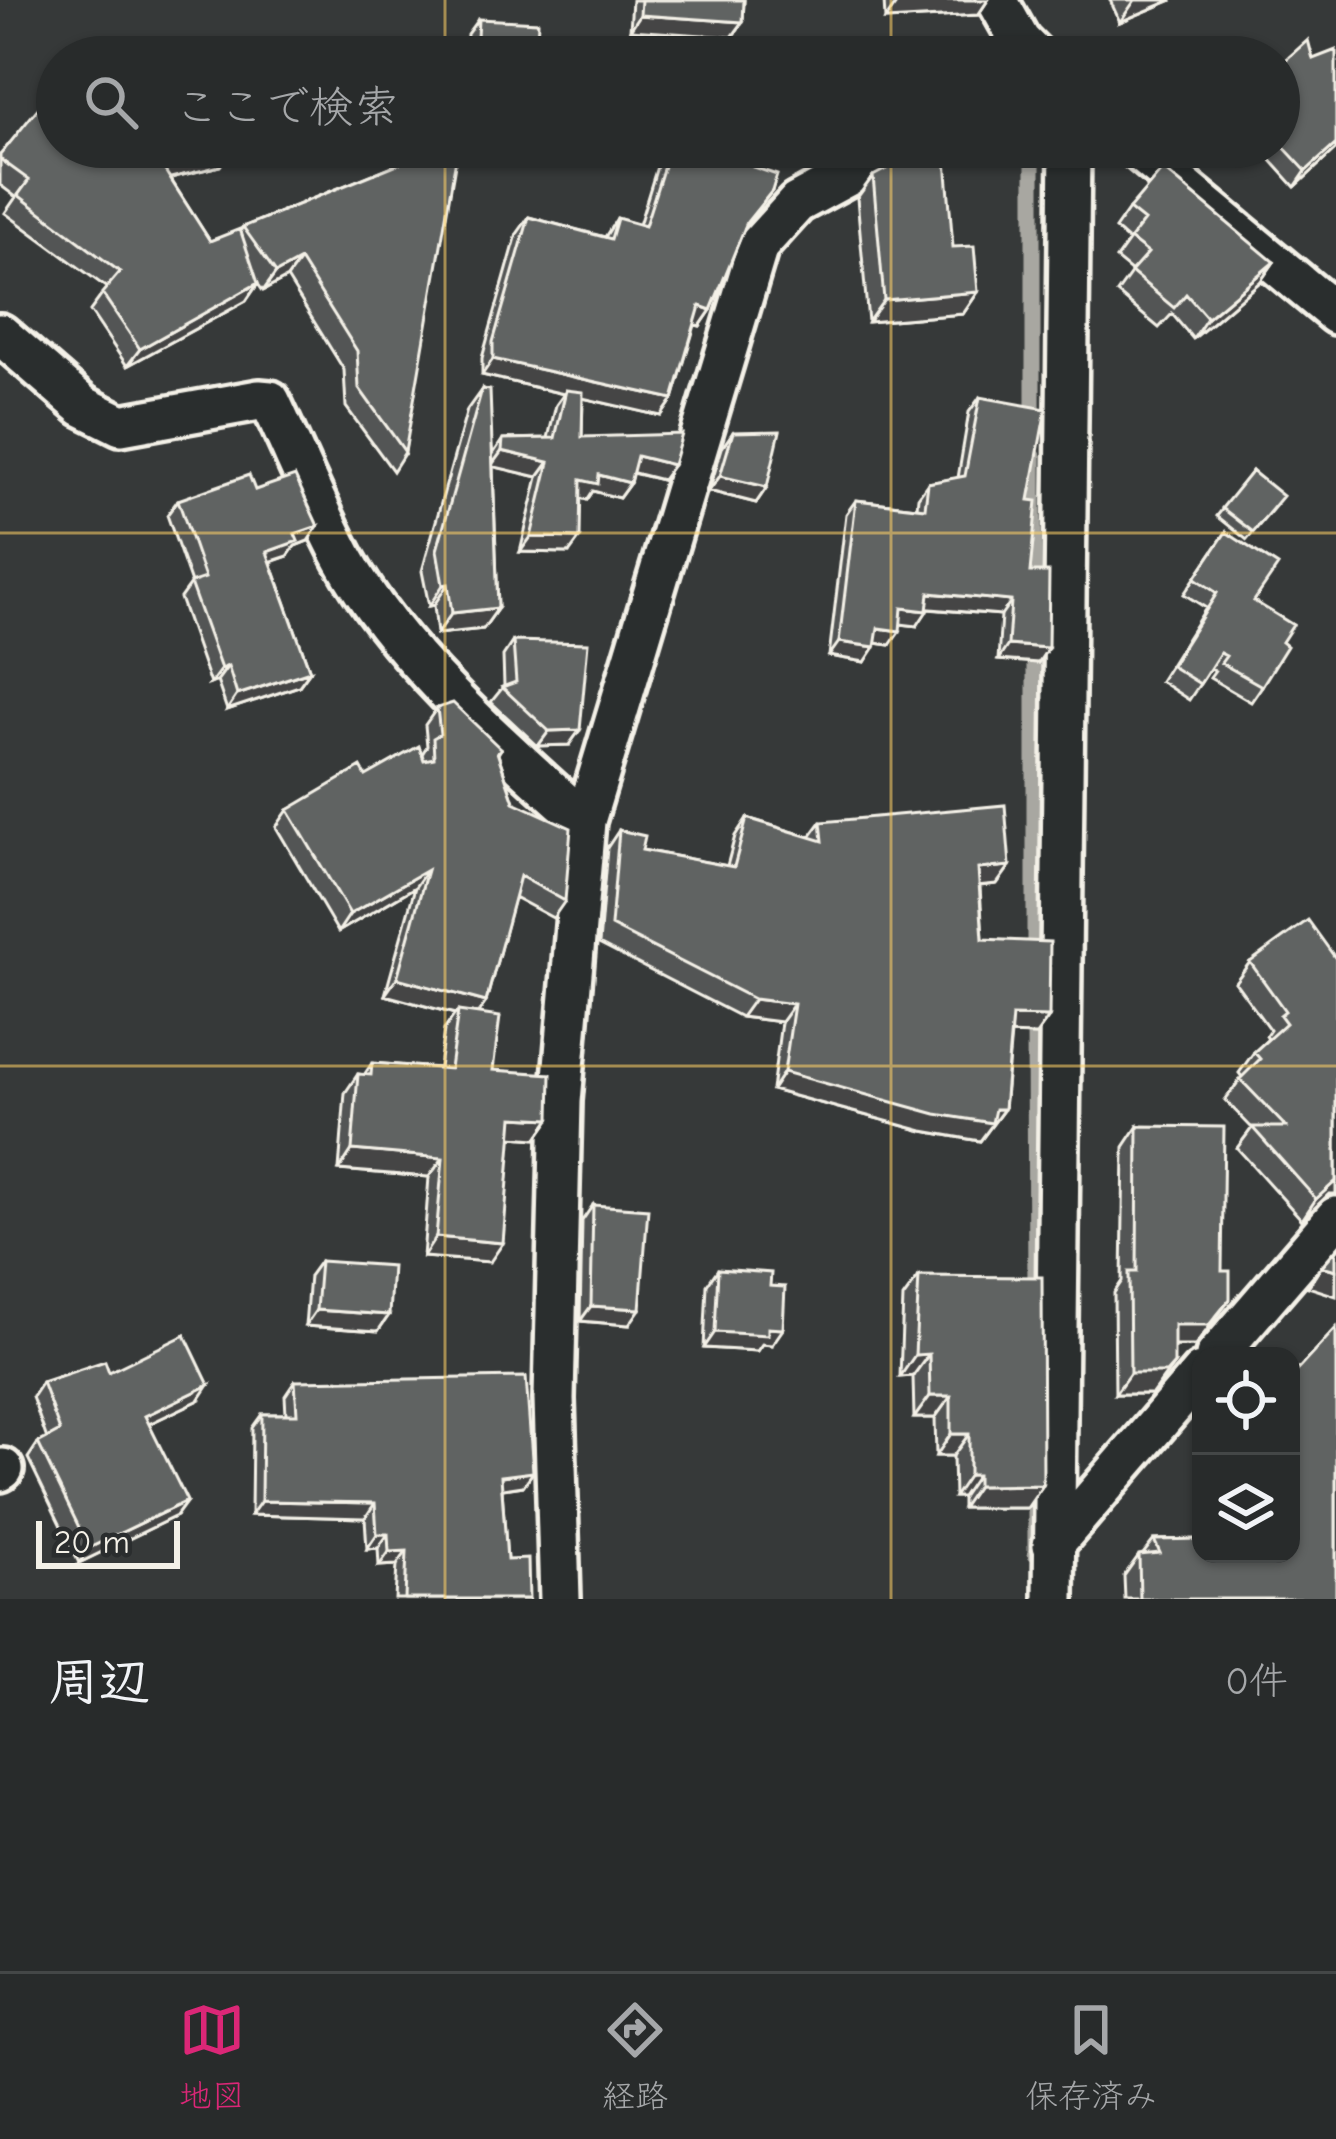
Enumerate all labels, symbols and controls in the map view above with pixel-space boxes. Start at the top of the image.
search box [36,36,1300,168]
icon: search [78,69,144,135]
text: ここで検索 [174,81,399,133]
map controls [1192,1347,1300,1563]
button: locate [1192,1347,1300,1455]
button: layers [1192,1455,1300,1563]
scale bar [36,1515,180,1568]
text: 20 m [54,1523,130,1561]
text: 周辺 [48,1653,150,1712]
text: 0件 [1225,1659,1288,1704]
tab: 地図 [179,1997,245,2117]
tab: 経路 [602,1997,668,2117]
tab: 保存済み [1025,1997,1157,2117]

